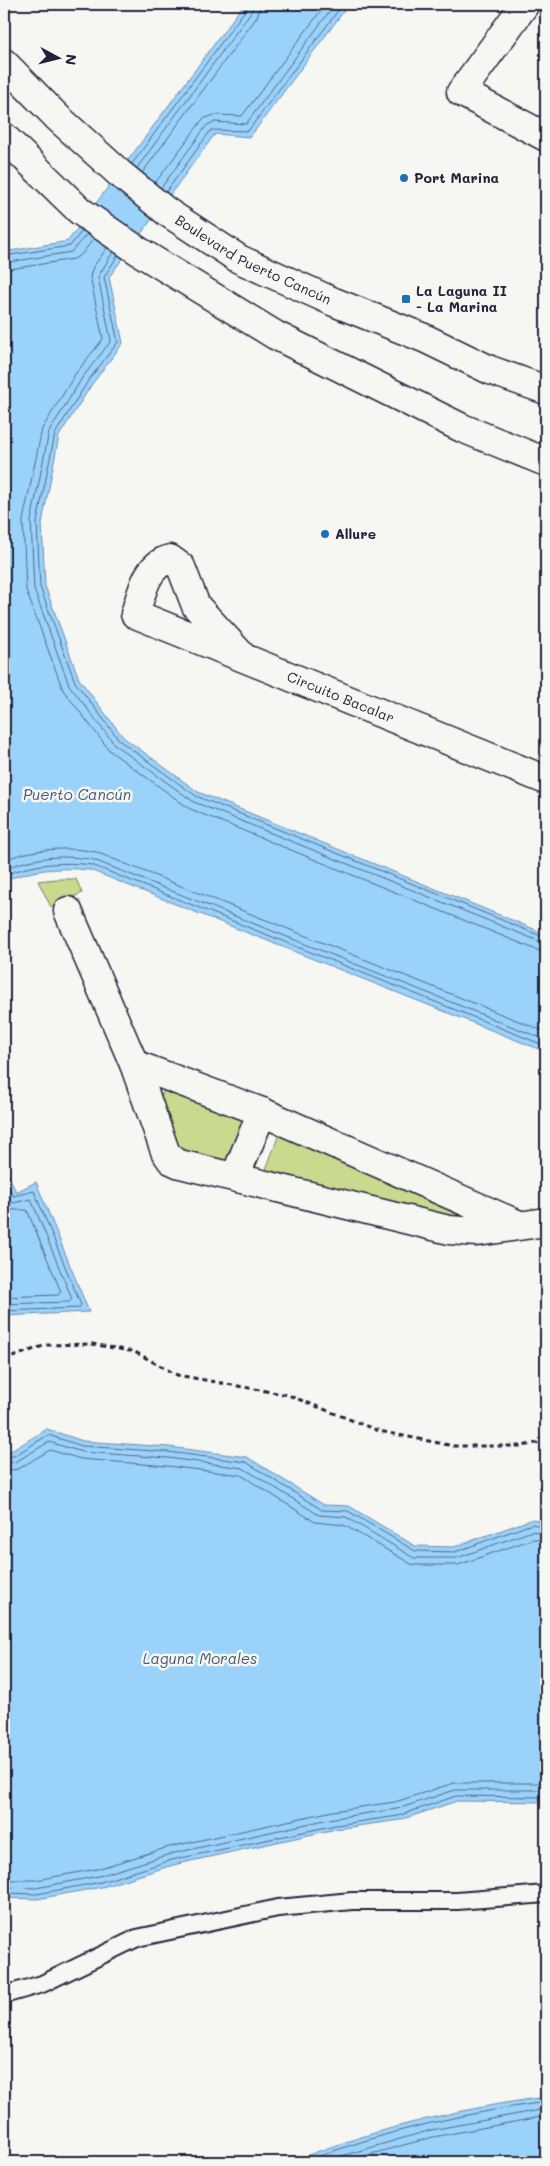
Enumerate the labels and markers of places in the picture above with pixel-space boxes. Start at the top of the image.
place label: Port Marina [414,168,500,187]
marker: Port Marina [398,172,410,184]
place label: La Laguna II - La Marina [416,281,507,316]
marker: La Laguna II - La Marina [400,293,412,305]
place label: Allure [335,524,376,543]
marker: Allure [319,528,331,540]

